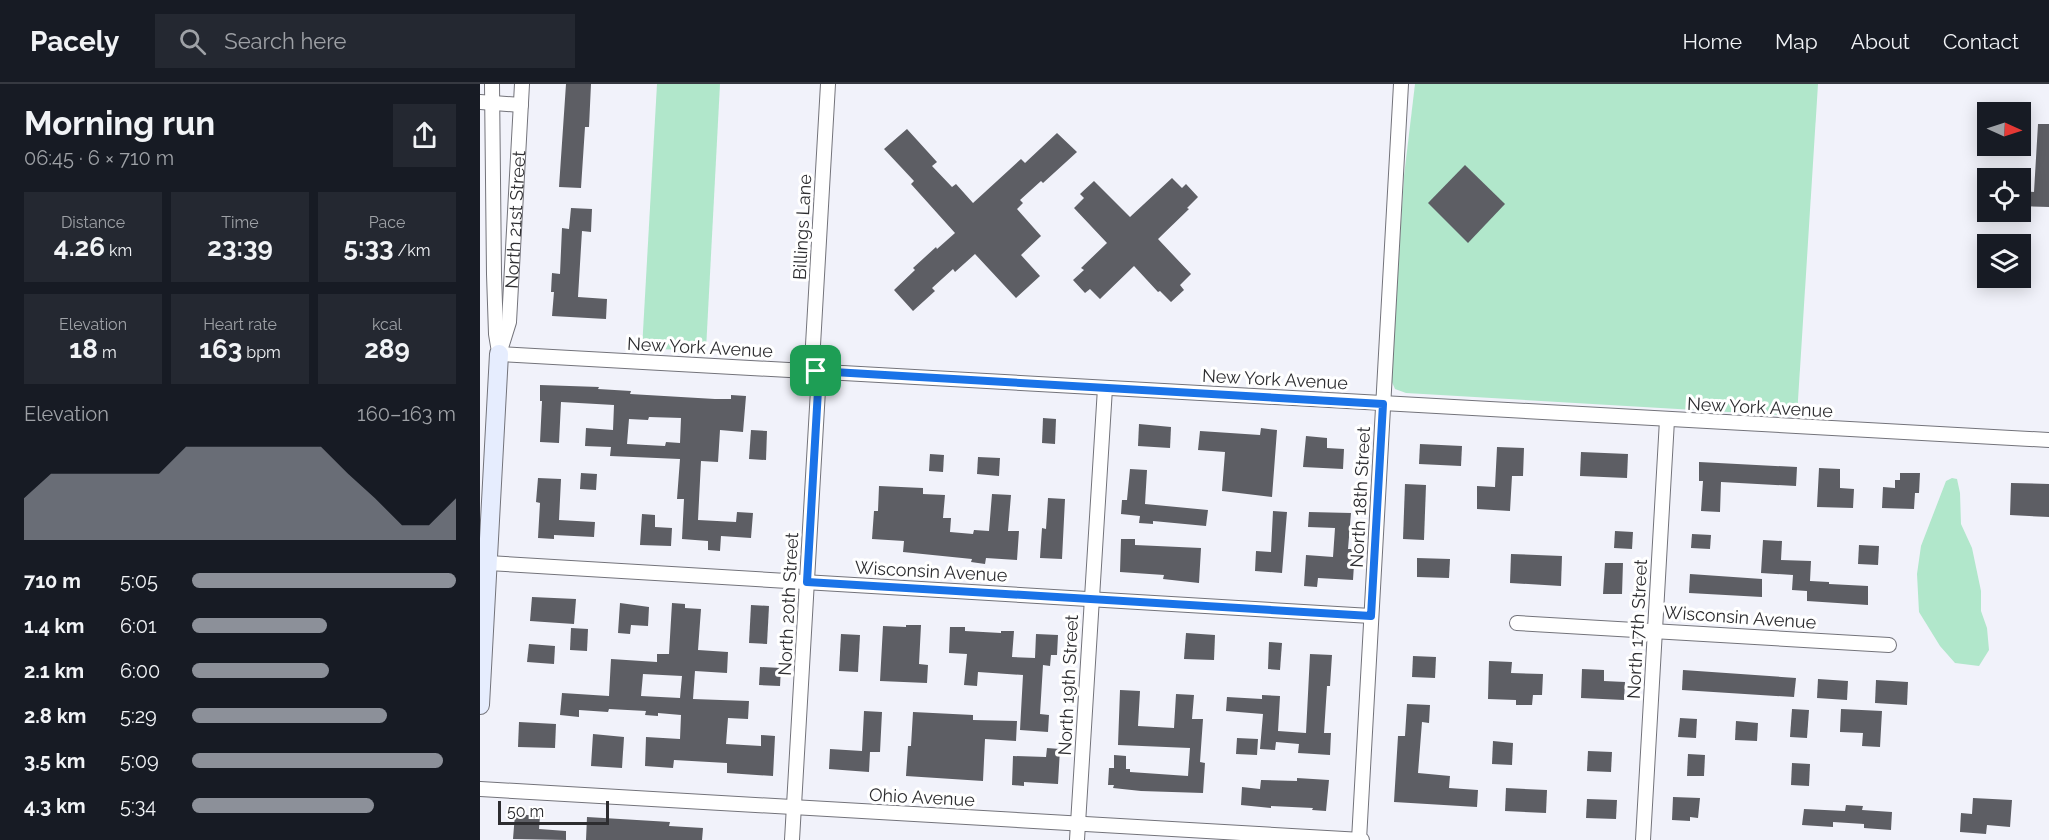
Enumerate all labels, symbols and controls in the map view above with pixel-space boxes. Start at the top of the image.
search box [155,14,575,68]
text: Pacely [30,25,119,58]
icon: search [176,25,209,58]
text: Search here [224,28,346,54]
text: Home [1683,29,1742,54]
text: Map [1775,29,1818,54]
text: About [1851,29,1910,54]
text: Contact [1943,29,2019,54]
north arrow [1977,102,2031,156]
map controls [1977,102,2031,288]
text: Morning run [24,104,215,143]
button: share [393,104,456,167]
text: 06:45 · 6 × 710 m [24,146,174,170]
street label: North 21st Street [500,150,529,289]
button: locate [1977,168,2031,222]
street label: Billings Lane [789,173,815,280]
text: Distance [61,213,125,232]
text: Time [221,213,259,232]
text: Pace [369,213,405,232]
text: 4.26 [54,232,105,262]
text: 23:39 [207,232,273,262]
text: 5:33 [344,232,393,262]
button: layers [1977,234,2031,288]
text: km [105,241,132,260]
text: /km [393,241,430,260]
text: Elevation [59,315,127,334]
text: Heart rate [203,315,277,334]
text: kcal [372,315,402,334]
street label: New York Avenue [627,333,774,361]
text: 18 [69,334,98,364]
text: 163 [199,334,242,364]
text: 289 [364,334,410,364]
text: m [98,343,117,362]
text: bpm [242,343,281,362]
pin [790,345,841,396]
icon: arrive [799,354,832,387]
street label: New York Avenue [1202,365,1349,393]
street label: New York Avenue [1687,393,1834,421]
text: Elevation [24,402,109,426]
text: 160–163 m [357,402,456,426]
street label: North 18th Street [1346,426,1374,568]
street label: North 20th Street [774,532,802,676]
street label: Wisconsin Avenue [854,557,1008,586]
street label: North 17th Street [1623,558,1651,700]
text: 710 m [24,569,81,593]
text: 5:05 [120,569,158,593]
street label: Wisconsin Avenue [1663,601,1817,633]
text: 1.4 km [24,614,84,638]
text: 6:01 [120,614,157,638]
street label: North 19th Street [1054,614,1082,756]
text: 2.1 km [24,659,84,683]
text: 6:00 [120,659,160,683]
text: 2.8 km [24,704,86,728]
text: 5:29 [120,704,157,728]
text: 3.5 km [24,749,85,773]
text: 5:09 [120,749,159,773]
street label: Ohio Avenue [869,784,976,810]
text: 4.3 km [24,794,86,818]
text: 5:34 [120,794,156,818]
scale bar [498,798,609,826]
text: 50 m [507,802,544,821]

